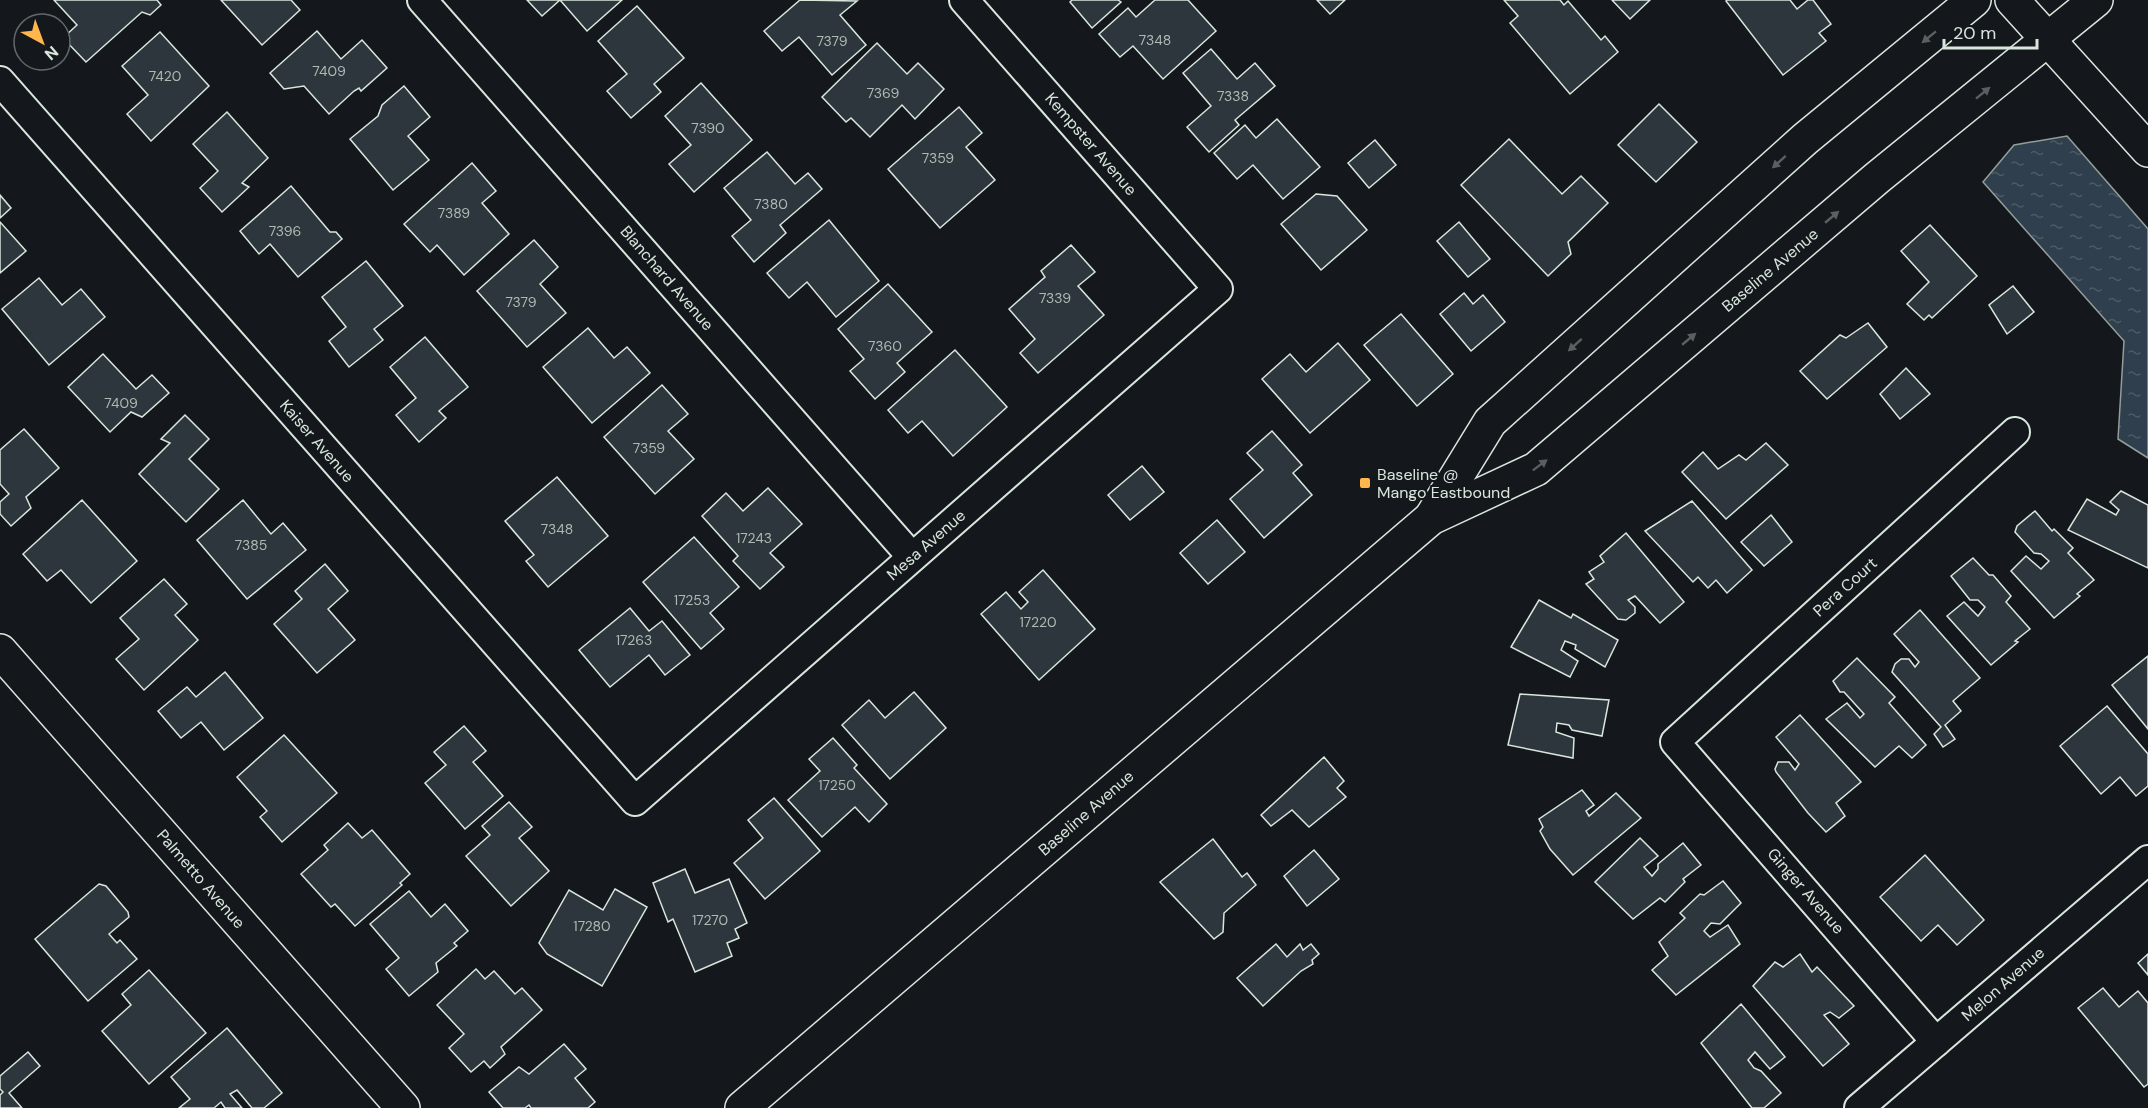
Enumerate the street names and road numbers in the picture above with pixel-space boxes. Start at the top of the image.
street label: Kempster Avenue [1041,88,1141,200]
street label: Blanchard Avenue [616,221,718,335]
street label: Baseline Avenue [1717,223,1823,317]
street label: Kaiser Avenue [275,395,359,487]
street label: Mesa Avenue [882,505,970,585]
street label: Pera Court [1809,553,1881,621]
street label: Baseline Avenue [1034,766,1138,860]
street label: Palmetto Avenue [152,825,250,933]
street label: Ginger Avenue [1763,844,1849,938]
street label: Melon Avenue [1957,942,2049,1026]

